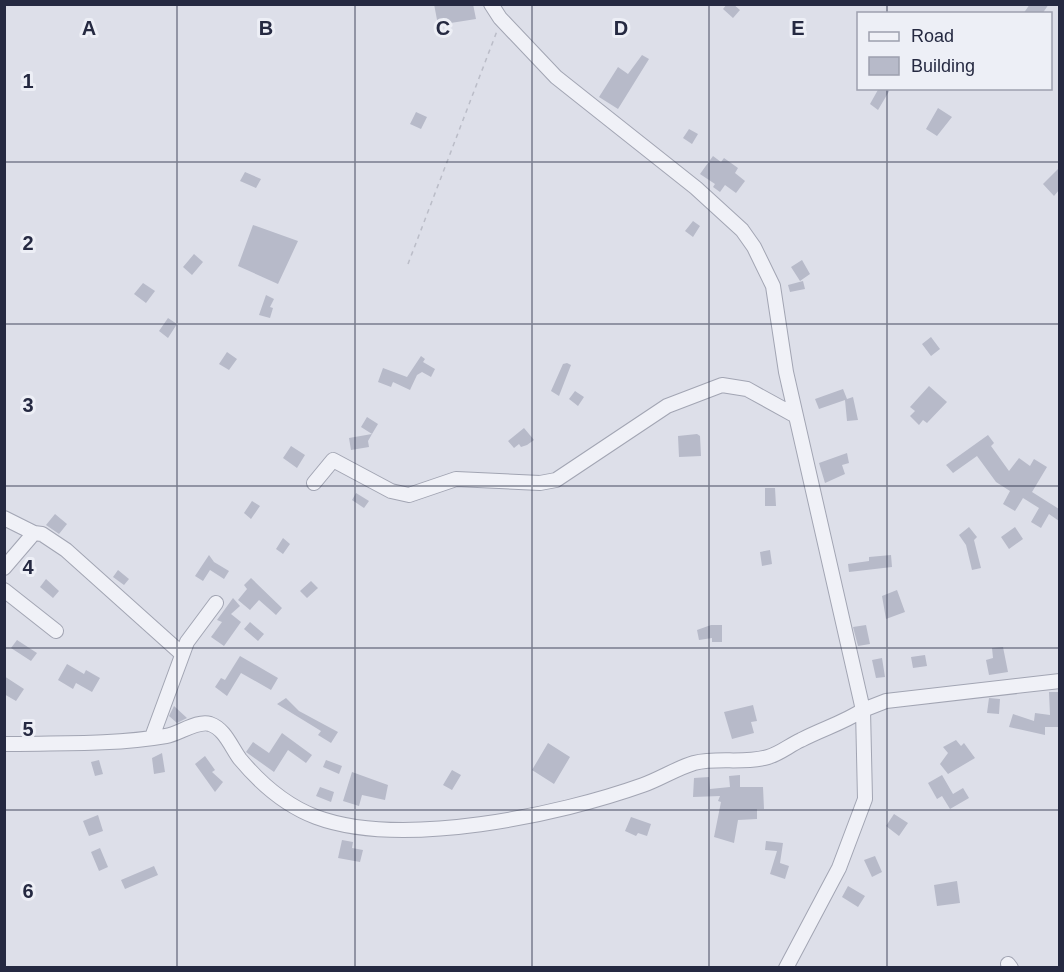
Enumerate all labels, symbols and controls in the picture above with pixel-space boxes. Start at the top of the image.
legend [857,12,1052,90]
text: A [82,17,96,39]
text: B [259,17,273,39]
text: C [436,17,450,39]
text: D [614,17,628,39]
text: E [791,17,805,39]
text: Road [911,26,954,46]
text: Building [911,56,975,76]
text: 1 [22,70,34,92]
text: 2 [22,232,34,254]
text: 3 [22,394,34,416]
text: 4 [22,556,34,578]
text: 5 [22,718,34,740]
text: 6 [22,880,34,902]

